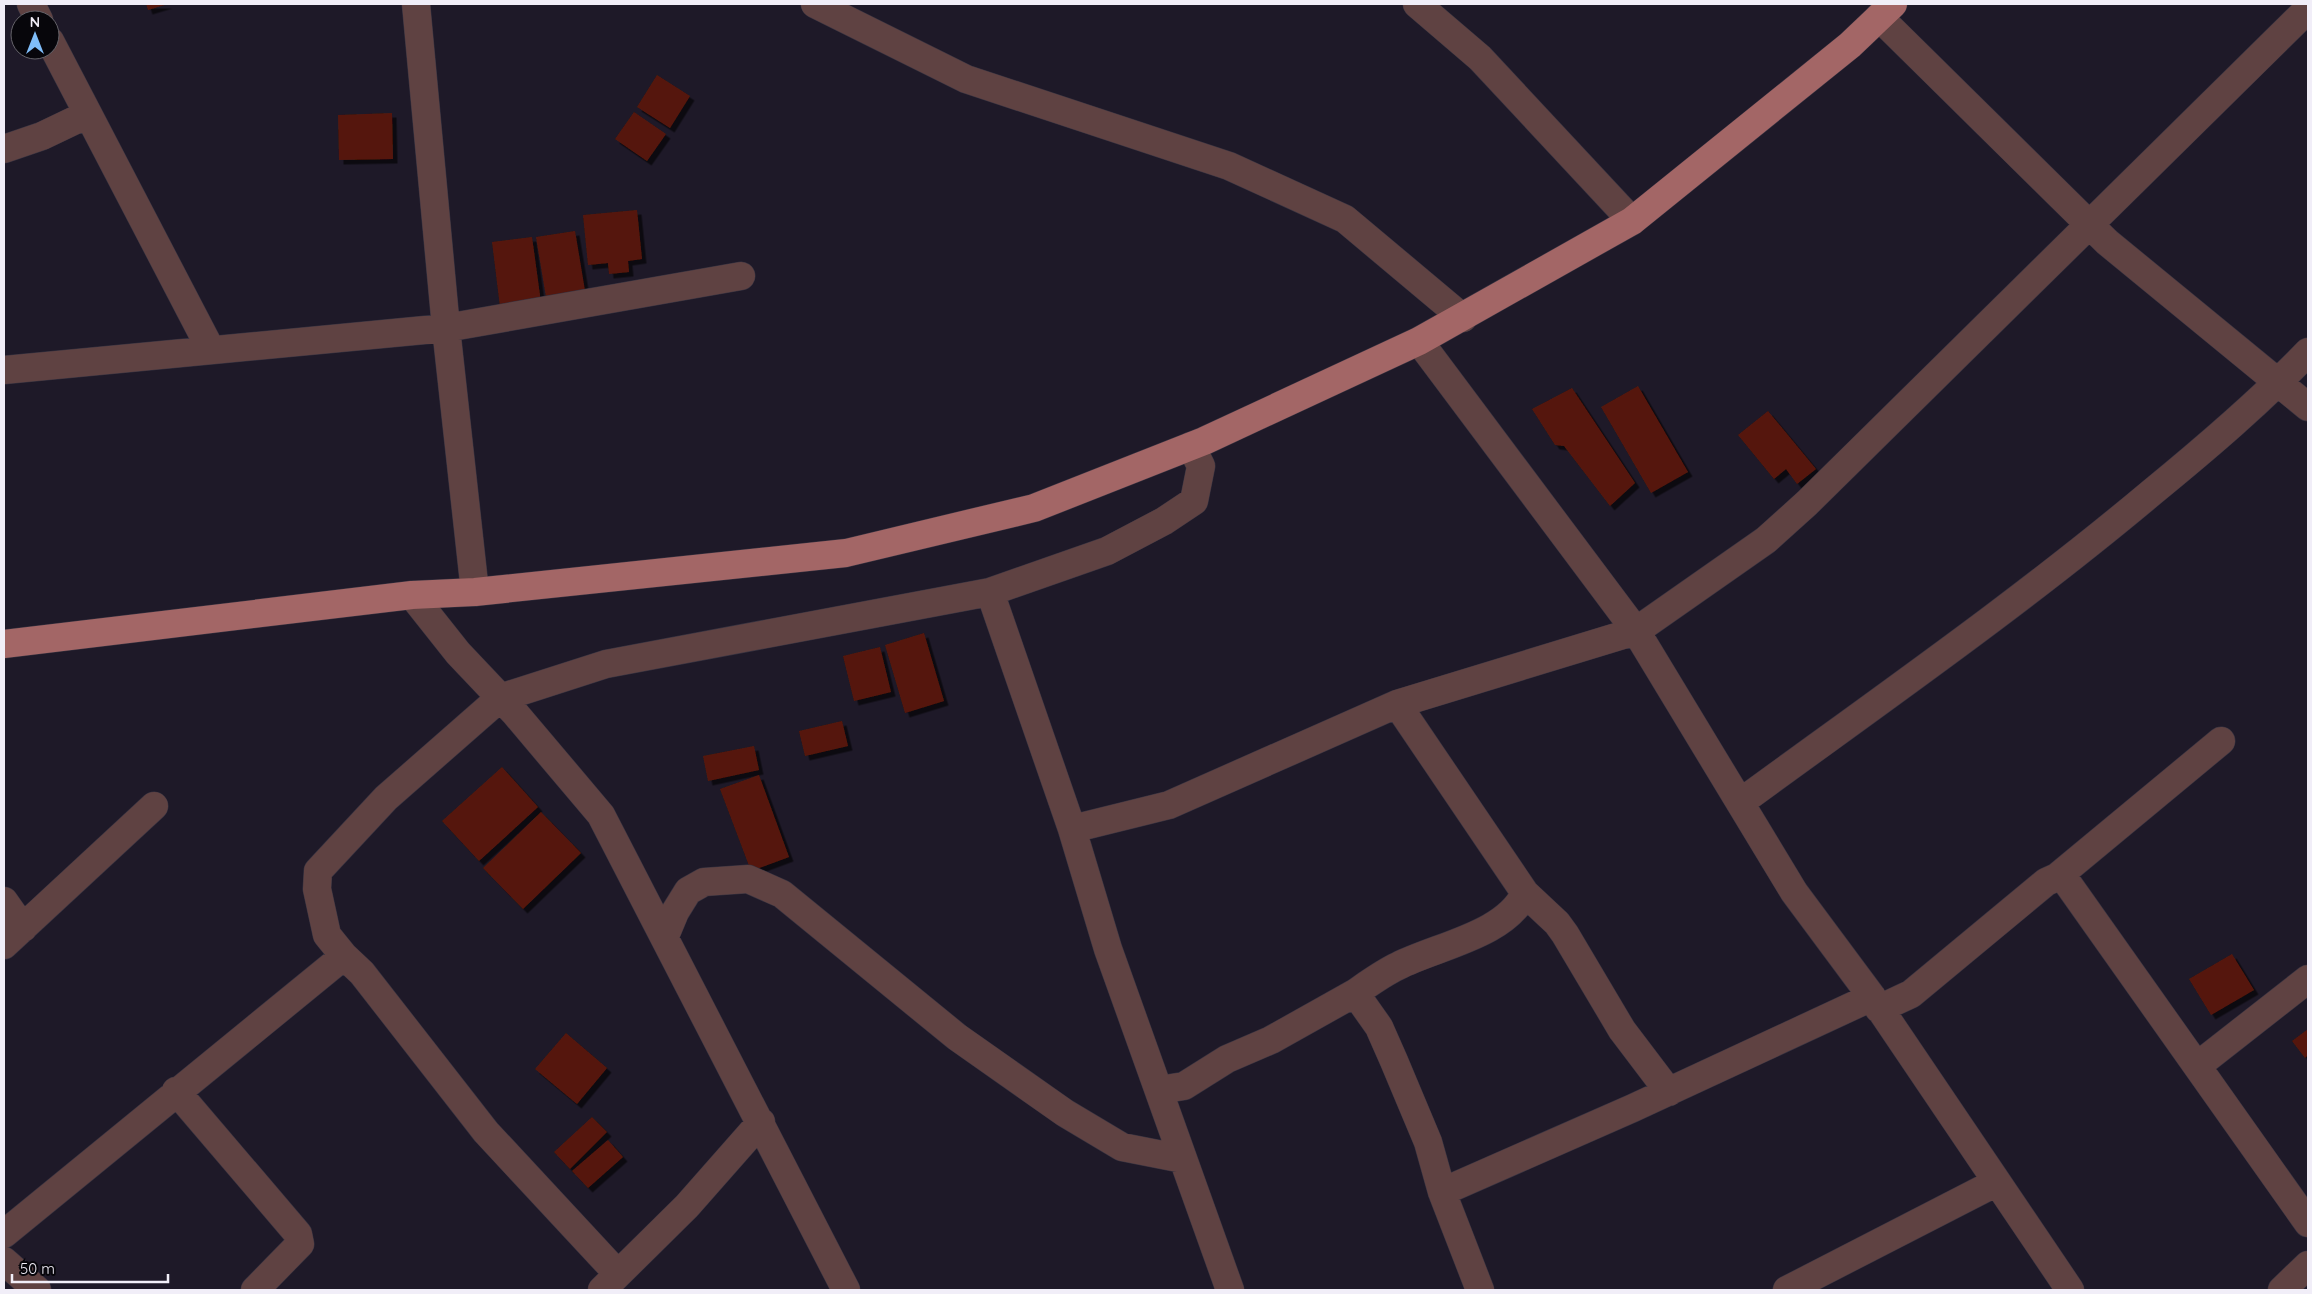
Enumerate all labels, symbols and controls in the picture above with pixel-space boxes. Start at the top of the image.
north arrow [10,10,60,60]
text: N [30,13,40,31]
scale bar [12,1252,169,1284]
text: 50 m [20,1259,55,1278]

